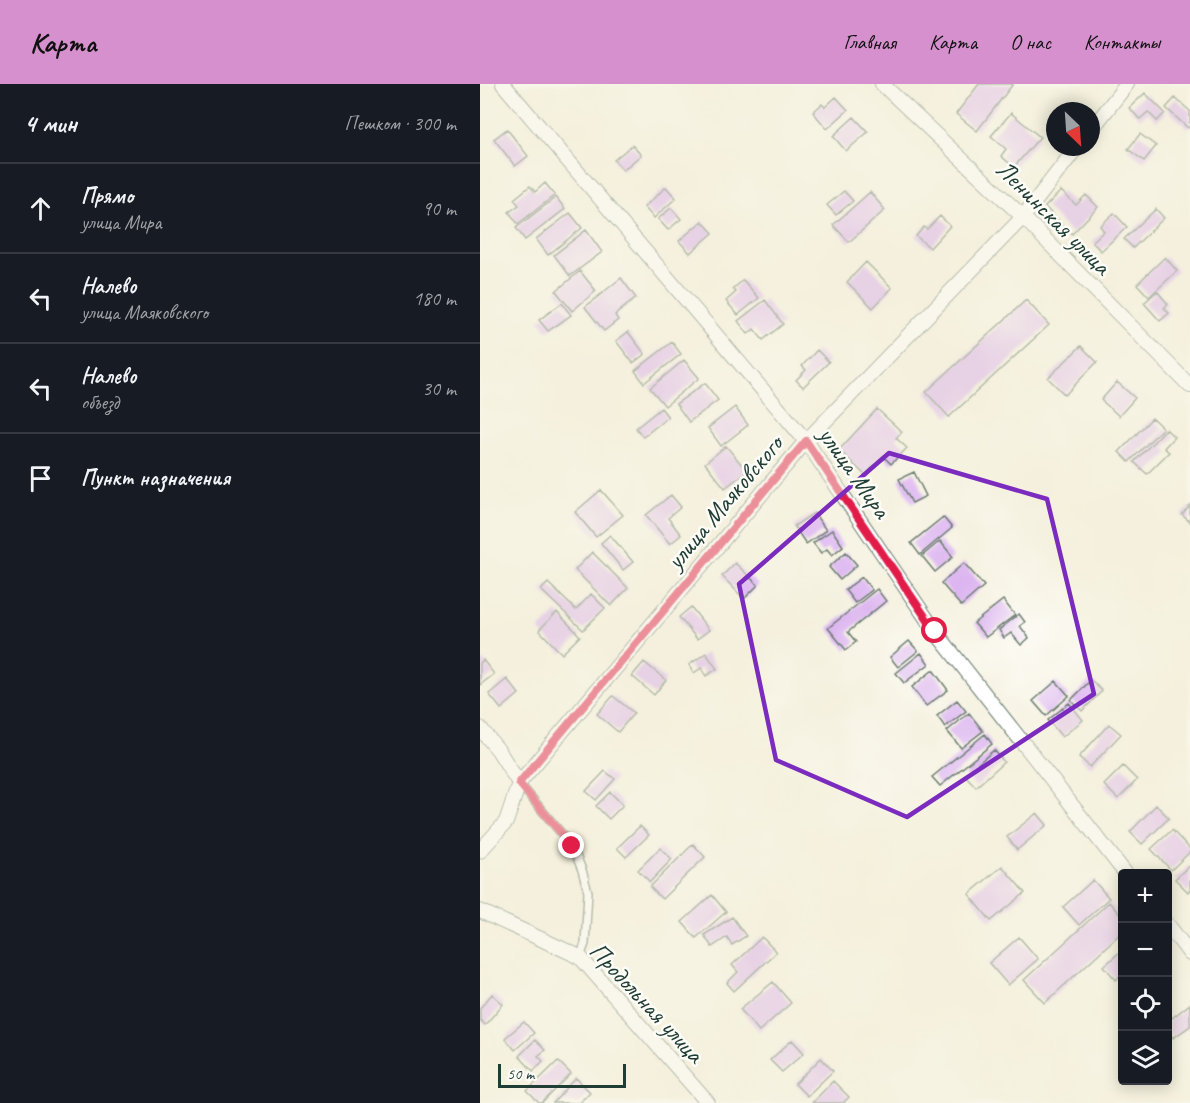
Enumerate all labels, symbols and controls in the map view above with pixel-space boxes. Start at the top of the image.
text: Карта [30,25,97,60]
text: Главная [843,29,896,55]
text: Карта [929,29,977,55]
text: О нас [1010,29,1051,55]
text: Контакты [1084,29,1160,55]
north arrow [1046,102,1100,156]
text: 4 мин [24,107,77,140]
text: Пешком · 300 m [344,111,456,136]
street label: Ленинская улица [989,153,1119,283]
text: Прямо [81,182,133,210]
icon: ahead [24,192,57,225]
text: 90 m [422,196,456,221]
text: улица Мира [81,210,161,235]
text: Налево [81,272,137,300]
icon: left [24,282,57,315]
text: 180 m [413,286,456,311]
text: улица Маяковского [81,300,208,325]
text: Налево [81,362,137,390]
icon: left [24,372,57,405]
text: 30 m [422,376,456,401]
text: объезд [81,390,119,415]
street label: улица Мира [810,418,899,526]
street label: улица Маяковского [657,426,792,578]
icon: arrive [24,462,57,495]
text: Пункт назначения [81,464,230,492]
route start [921,617,947,643]
route end [558,832,584,858]
map controls [1118,869,1172,1085]
button: + [1118,869,1172,923]
button: − [1118,923,1172,977]
street label: Продольная улица [582,935,712,1071]
button: locate [1118,977,1172,1031]
button: layers [1118,1031,1172,1085]
scale bar [498,1061,626,1088]
text: 50 m [507,1064,534,1084]

